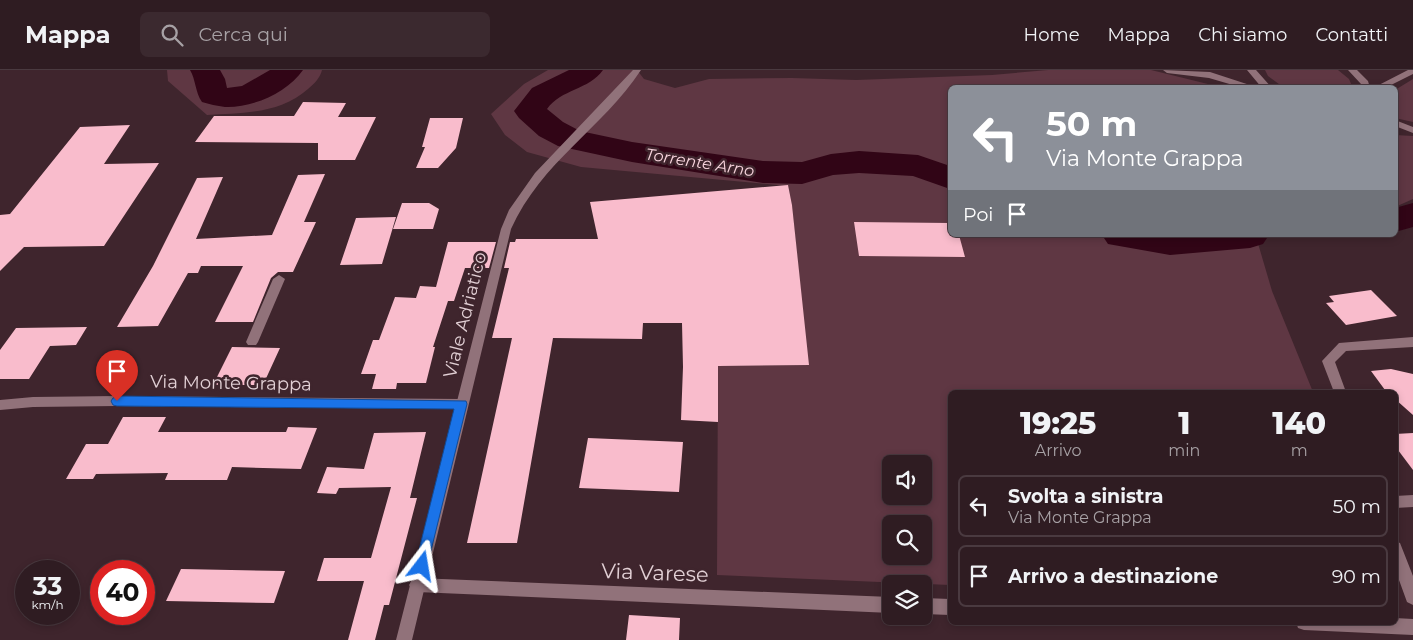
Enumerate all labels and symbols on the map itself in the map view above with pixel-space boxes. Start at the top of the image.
water label: Torrente Arno [644,145,756,180]
street label: Viale Adriatico [439,250,491,380]
pin [96,350,138,401]
street label: Via Monte Grappa [150,371,312,395]
position arrow [395,539,447,591]
street label: Via Varese [601,558,709,587]
speed limit sign: 40 [90,560,155,625]

